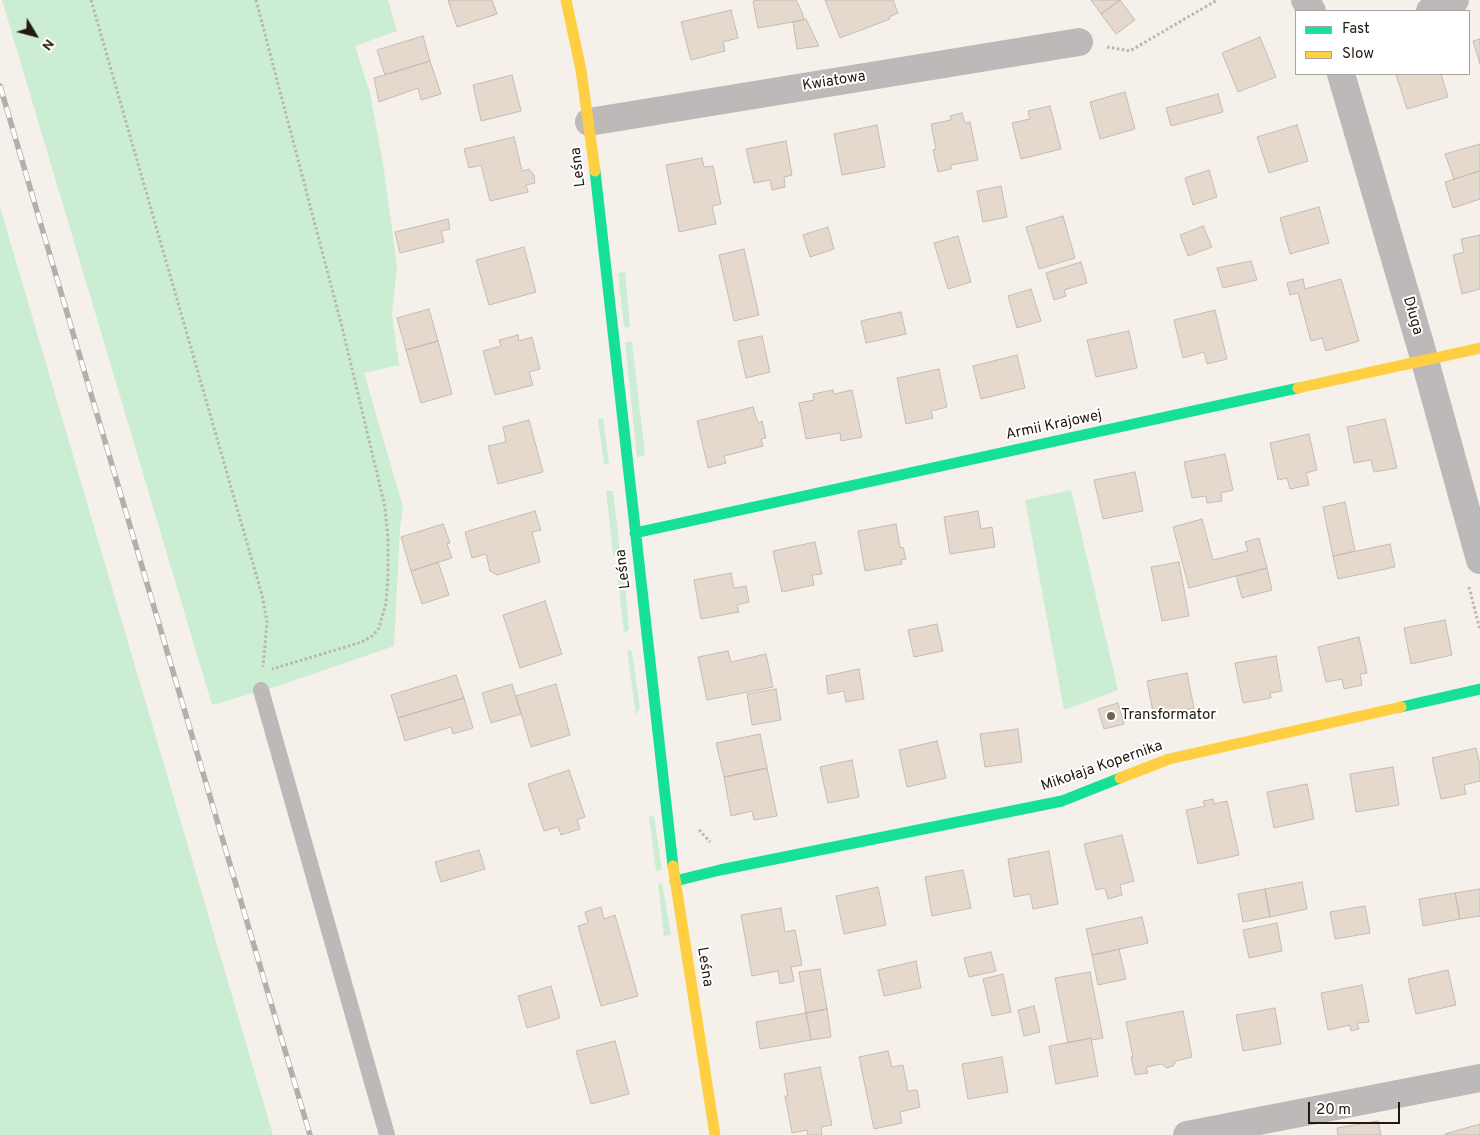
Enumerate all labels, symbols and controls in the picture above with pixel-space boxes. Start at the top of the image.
north arrow [10,10,60,60]
legend [1295,10,1470,75]
text: Fast [1342,20,1370,39]
text: N [38,35,57,53]
text: Slow [1342,45,1374,64]
street label: Kwiatowa [801,68,867,96]
street label: Leśna [568,146,590,188]
street label: Długa [1398,295,1426,337]
street label: Armii Krajowej [1004,407,1104,445]
street label: Leśna [613,548,635,590]
place label: Transformator [1121,707,1216,725]
marker: Transformator [1105,710,1117,722]
street label: Mikołaja Kopernika [1039,738,1165,796]
street label: Leśna [692,946,716,988]
scale bar [1310,1092,1402,1124]
text: 20 m [1316,1101,1351,1120]

